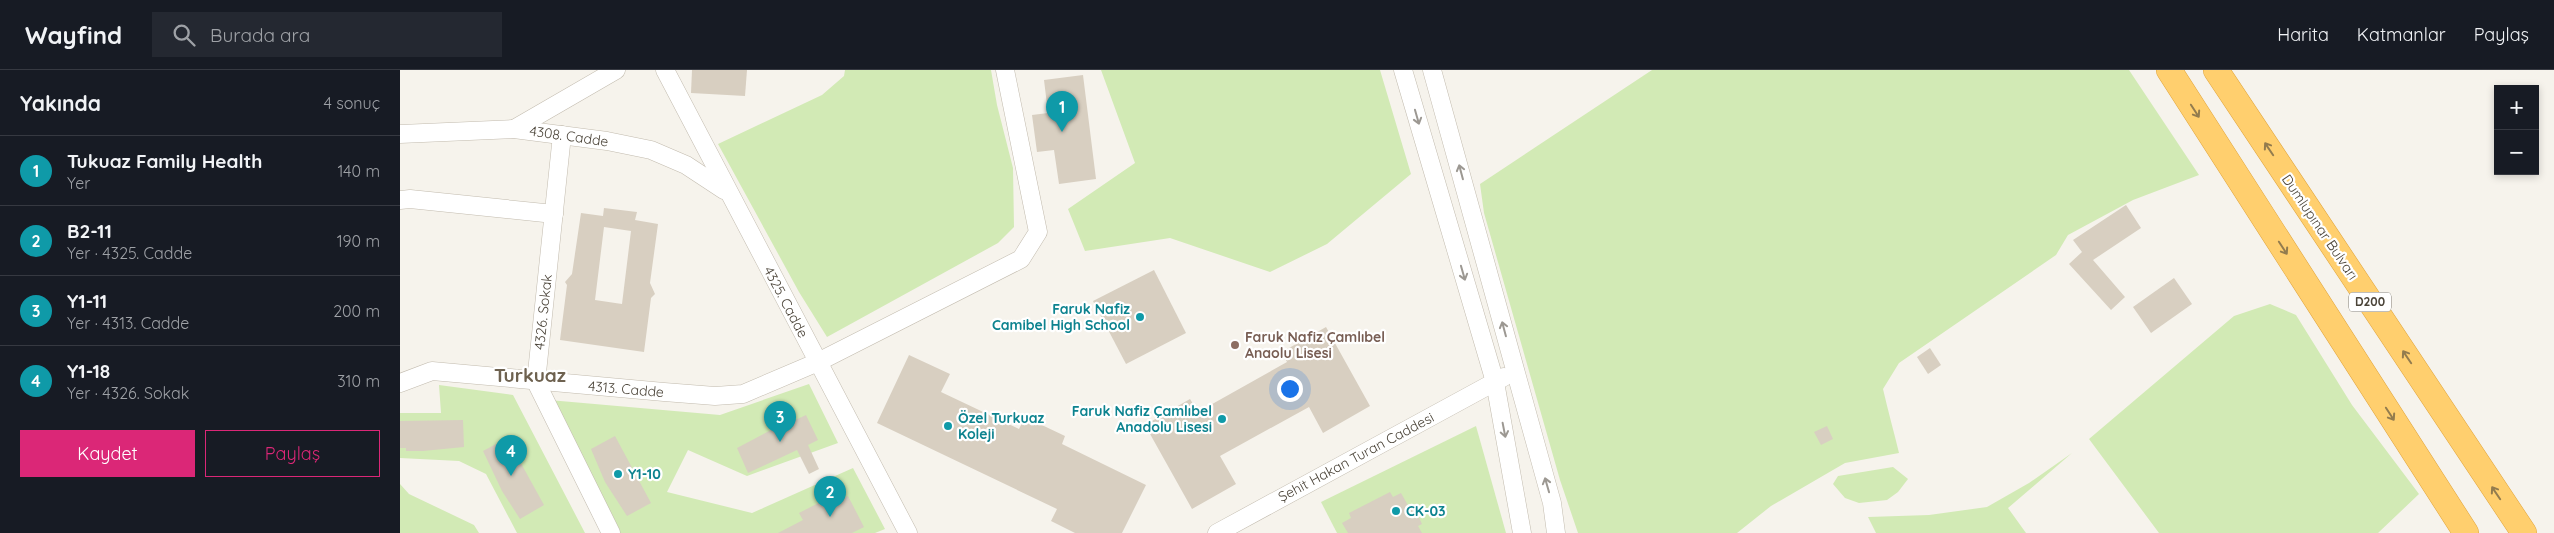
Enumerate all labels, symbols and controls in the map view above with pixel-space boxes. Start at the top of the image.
search box [152,12,502,57]
text: Wayfind [25,20,122,50]
icon: search [170,21,198,49]
text: Burada ara [210,23,310,47]
text: Harita [2277,23,2329,46]
text: Katmanlar [2357,23,2446,46]
text: Paylaş [2474,23,2529,46]
map controls [2494,85,2539,175]
button: + [2494,85,2539,130]
text: Yakında [20,90,101,116]
pin: 1 [1046,91,1078,132]
text: 4 sonuç [323,93,380,113]
one-way arrow [2190,104,2200,118]
one-way arrow [1413,108,1422,124]
street label: 4308. Cadde [528,122,610,150]
button: − [2494,130,2539,175]
one-way arrow [2264,142,2274,156]
text: Tukuaz Family Health [67,149,263,173]
text: 1 [33,161,39,181]
text: 140 m [337,161,380,181]
one-way arrow [1456,164,1465,180]
street label: Dumlupınar Bulvarı [2278,171,2362,283]
text: Yer [67,173,91,193]
text: B2-11 [67,219,112,243]
text: 2 [31,231,41,251]
text: 190 m [337,231,380,251]
one-way arrow [2278,240,2288,254]
text: Yer · 4325. Cadde [67,243,192,263]
street label: 4325. Cadde [760,263,812,341]
one-way arrow [1458,264,1468,280]
street label: 4326. Sokak [530,273,556,351]
text: Y1-11 [67,289,107,313]
road number: D200 [2349,292,2391,312]
place label: Faruk Nafiz Camibel High School [992,300,1130,334]
text: 3 [32,301,40,321]
text: 200 m [333,301,380,321]
marker: Faruk Nafiz Camibel High School [1134,311,1146,323]
text: Yer · 4313. Cadde [67,313,189,333]
one-way arrow [1498,321,1508,337]
place label: Faruk Nafiz Çamlıbel Anaolu Lisesi [1245,328,1385,362]
marker: Faruk Nafiz Çamlıbel Anaolu Lisesi [1229,339,1241,351]
one-way arrow [2402,351,2412,365]
text: Y1-18 [67,359,110,383]
district label: Turkuaz [494,363,566,387]
text: 4 [31,371,41,391]
text: 310 m [337,371,380,391]
your location [1277,376,1303,402]
street label: 4313. Cadde [587,377,665,401]
text: Yer · 4326. Sokak [67,383,189,403]
pin: 3 [764,401,796,442]
place label: Faruk Nafiz Çamlıbel Anadolu Lisesi [1072,402,1212,436]
one-way arrow [2385,406,2395,420]
street label: Şehit Hakan Turan Caddesi [1275,408,1437,506]
place label: Özel Turkuaz Koleji [958,409,1045,443]
marker: Faruk Nafiz Çamlıbel Anadolu Lisesi [1216,413,1228,425]
marker: Özel Turkuaz Koleji [942,420,954,432]
one-way arrow [1499,421,1509,437]
button: Kaydet [20,430,195,477]
button: Paylaş [205,430,380,477]
pin: 4 [495,435,527,476]
place label: Y1-10 [628,465,661,483]
marker: Y1-10 [612,468,624,480]
pin: 2 [814,476,846,517]
one-way arrow [1542,478,1552,494]
one-way arrow [2491,486,2502,500]
place label: CK-03 [1406,502,1446,520]
marker: CK-03 [1390,505,1402,517]

